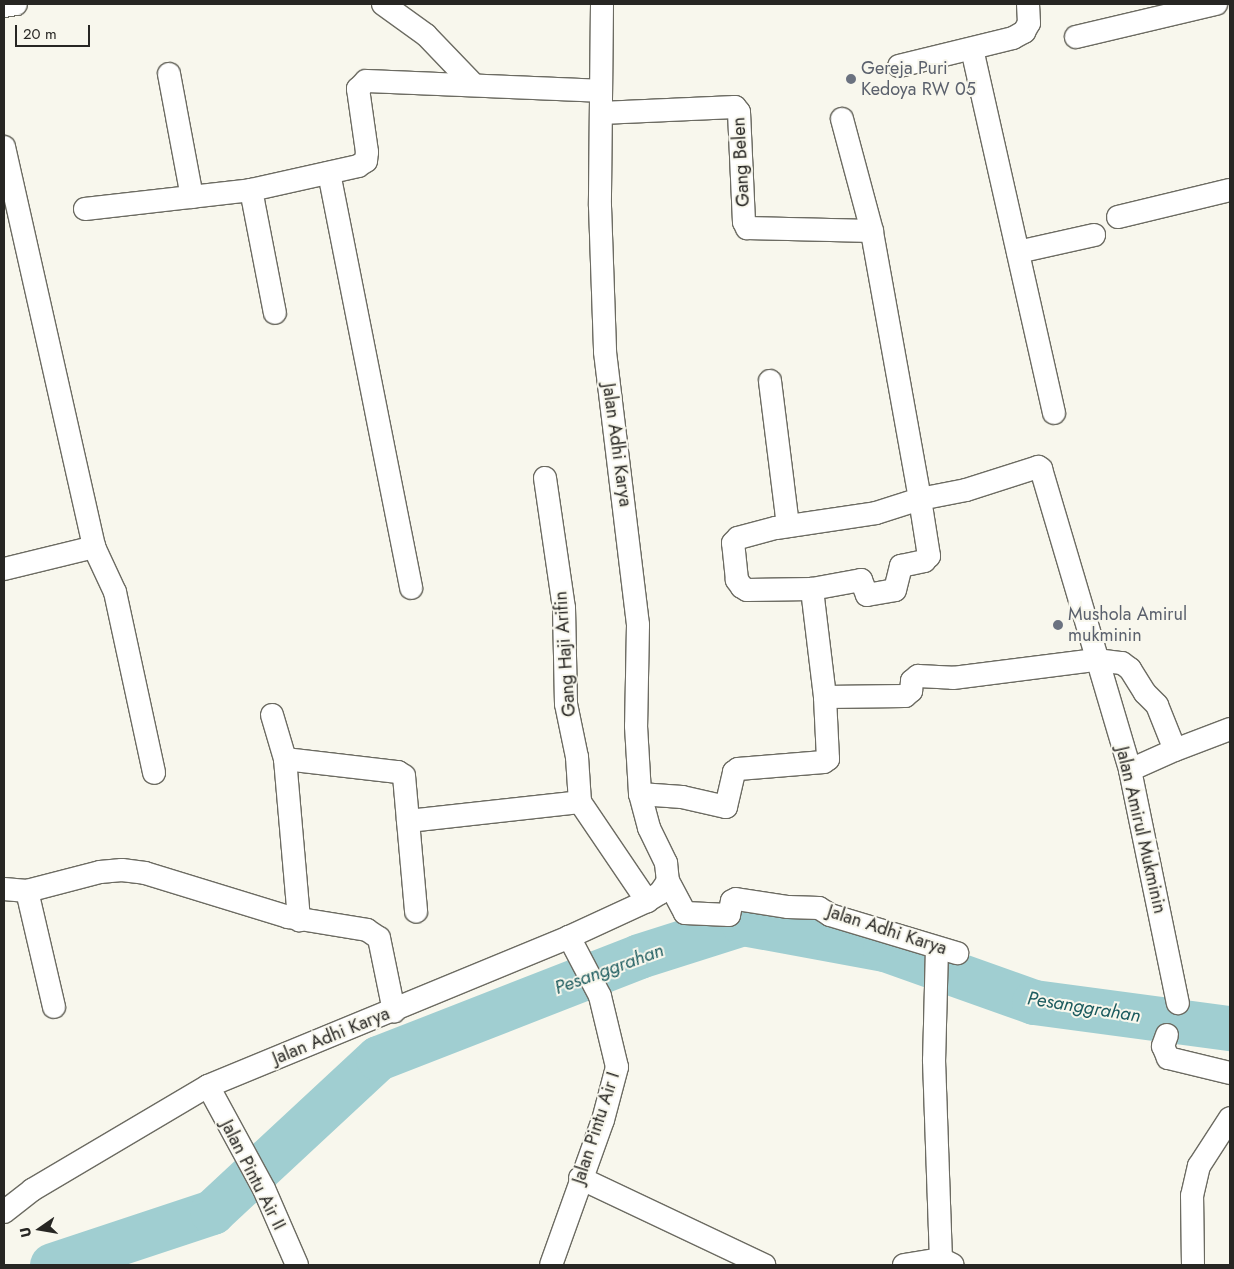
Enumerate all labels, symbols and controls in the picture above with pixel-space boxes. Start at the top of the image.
scale bar [18,15,92,47]
text: 20 m [23,23,57,45]
place label: Gereja Puri Kedoya RW 05 [861,58,976,100]
marker: Gereja Puri Kedoya RW 05 [845,73,857,85]
street label: Gang Belen [728,117,754,207]
street label: Jalan Adhi Karya [598,382,636,508]
street label: Gang Haji Arifin [550,590,580,718]
place label: Mushola Amirul mukminin [1068,604,1187,646]
marker: Mushola Amirul mukminin [1052,619,1064,631]
street label: Jalan Amirul Mukminin [1111,744,1171,916]
street label: Jalan Adhi Karya [824,901,950,959]
water label: Pesanggrahan [551,939,667,999]
water label: Pesanggrahan [1026,987,1142,1027]
street label: Jalan Adhi Karya [269,1003,393,1069]
street label: Jalan Pintu Air I [568,1069,624,1187]
street label: Jalan Pintu Air II [216,1116,290,1234]
north arrow [15,1204,65,1254]
text: U [15,1225,36,1239]

